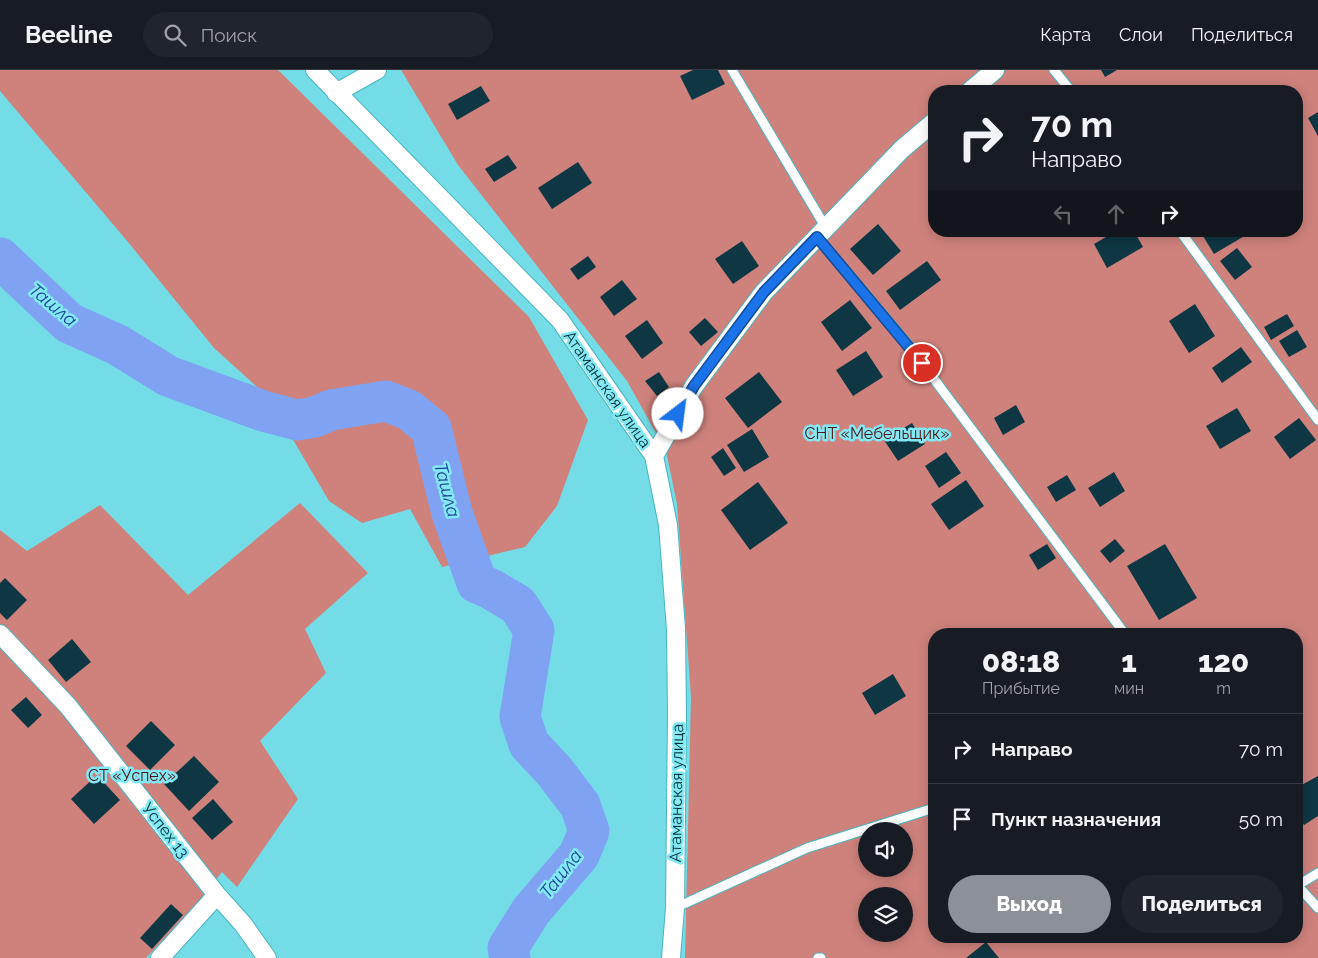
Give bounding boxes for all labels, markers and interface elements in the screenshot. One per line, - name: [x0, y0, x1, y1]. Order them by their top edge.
- search box: [143, 12, 493, 57]
- text: Beeline: [25, 20, 113, 49]
- icon: search: [161, 21, 189, 49]
- text: Поиск: [201, 24, 257, 46]
- text: Карта: [1040, 24, 1091, 45]
- text: Слои: [1119, 24, 1163, 45]
- text: Поделиться: [1191, 24, 1293, 45]
- text: 70 m: [1031, 104, 1113, 145]
- icon: right: [948, 105, 1013, 170]
- text: Направо: [1031, 146, 1122, 172]
- icon: left: [1049, 200, 1077, 228]
- icon: ahead: [1102, 200, 1130, 228]
- icon: right: [1155, 200, 1183, 228]
- water label: Ташла: [25, 279, 82, 331]
- street label: Атаманская улица: [560, 327, 655, 452]
- pin: [901, 342, 943, 384]
- icon: arrive: [908, 349, 936, 377]
- position arrow: [651, 387, 703, 439]
- park label: СНТ «Мебельщик»: [805, 424, 949, 443]
- water label: Ташла: [430, 460, 465, 520]
- text: 08:18: [982, 644, 1060, 679]
- text: 1: [1121, 644, 1137, 679]
- text: 120: [1198, 644, 1249, 679]
- text: Прибытие: [982, 679, 1060, 698]
- text: мин: [1114, 679, 1144, 698]
- text: m: [1216, 679, 1231, 698]
- street label: Атаманская улица: [666, 724, 687, 863]
- icon: right: [948, 735, 976, 763]
- text: Направо: [991, 738, 1072, 760]
- text: 70 m: [1239, 738, 1283, 760]
- park label: СТ «Успех»: [88, 766, 176, 785]
- street label: Успех 13: [138, 799, 193, 862]
- icon: arrive: [948, 805, 976, 833]
- text: Пункт назначения: [991, 808, 1161, 830]
- text: 50 m: [1239, 808, 1283, 830]
- map controls: [858, 822, 913, 942]
- button: sound: [858, 822, 913, 877]
- water label: Ташла: [535, 845, 586, 902]
- button: Выход: [948, 875, 1111, 933]
- button: Поделиться: [1121, 875, 1283, 933]
- button: layers: [858, 887, 913, 942]

